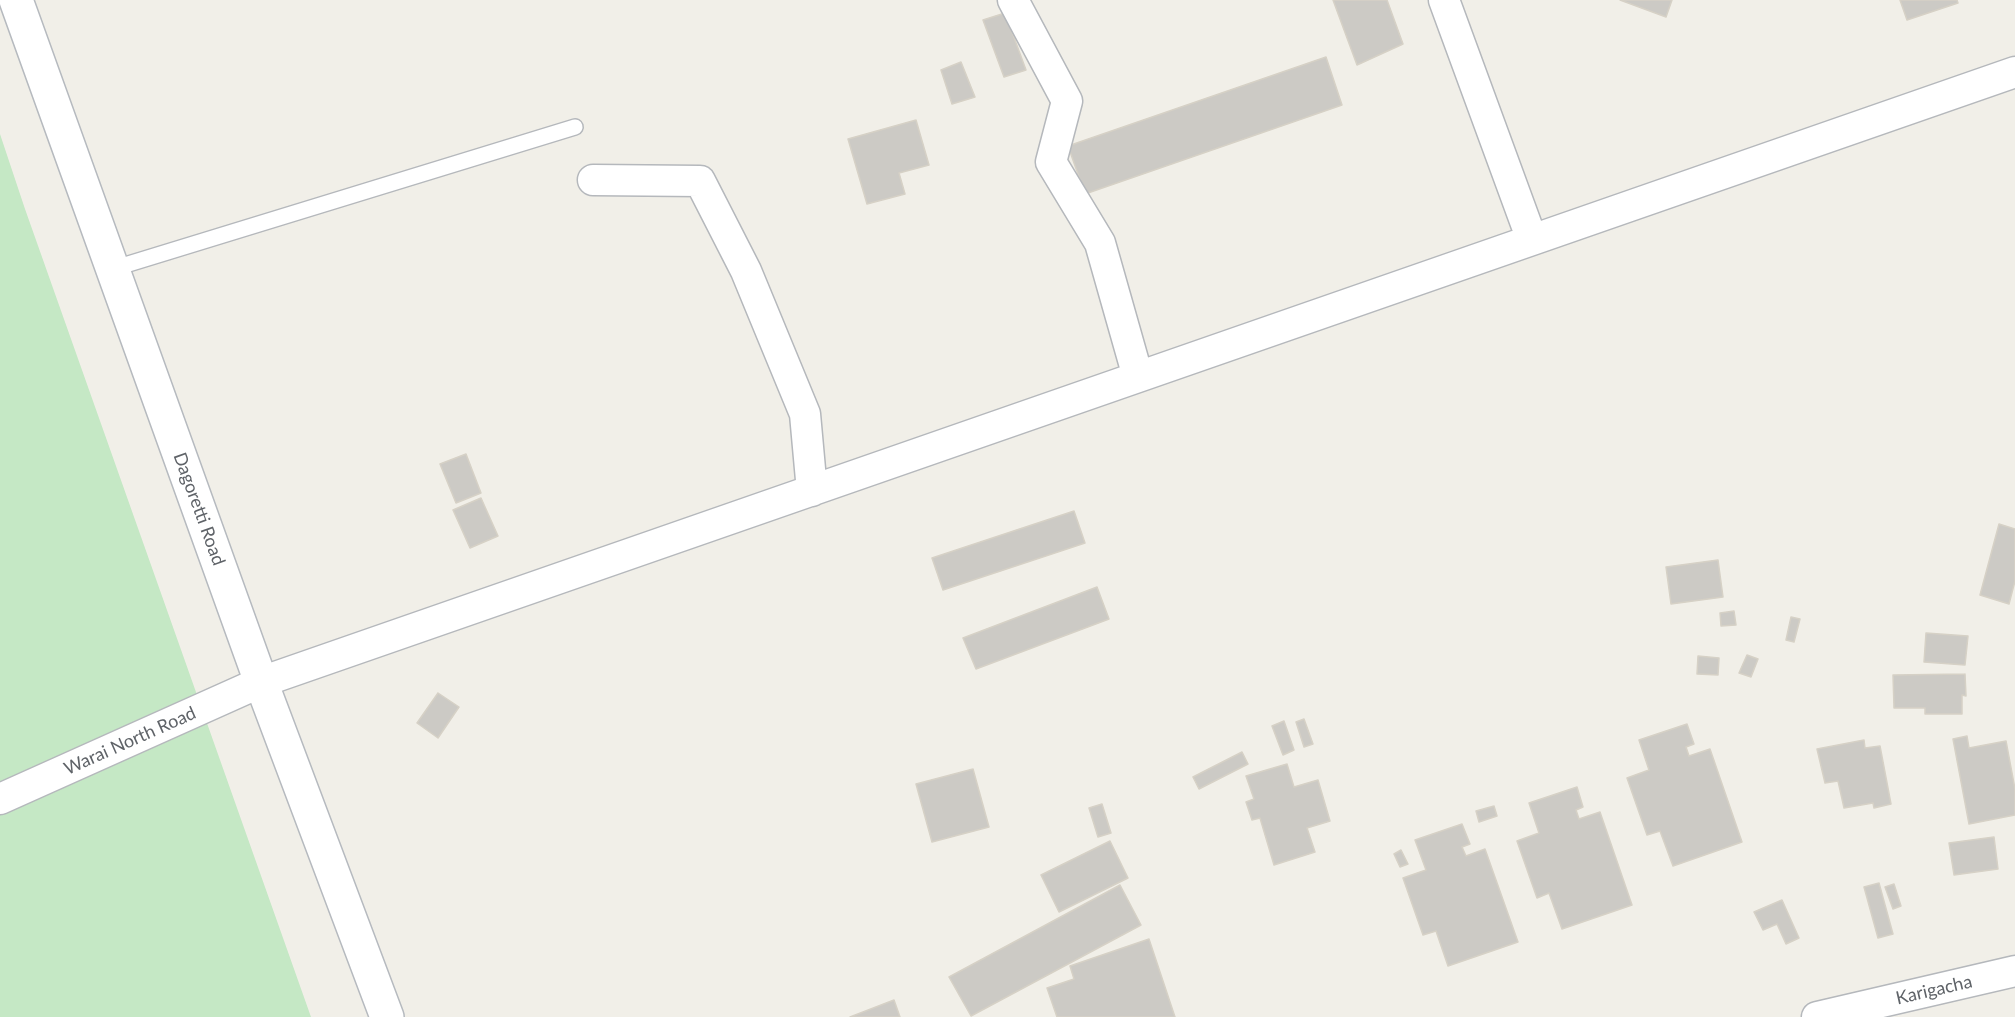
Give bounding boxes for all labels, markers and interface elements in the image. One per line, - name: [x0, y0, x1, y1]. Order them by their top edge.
- street label: Dagoretti Road: [169, 450, 229, 568]
- street label: Warai North Road: [61, 702, 199, 780]
- street label: Karigacha: [1894, 971, 1974, 1009]

